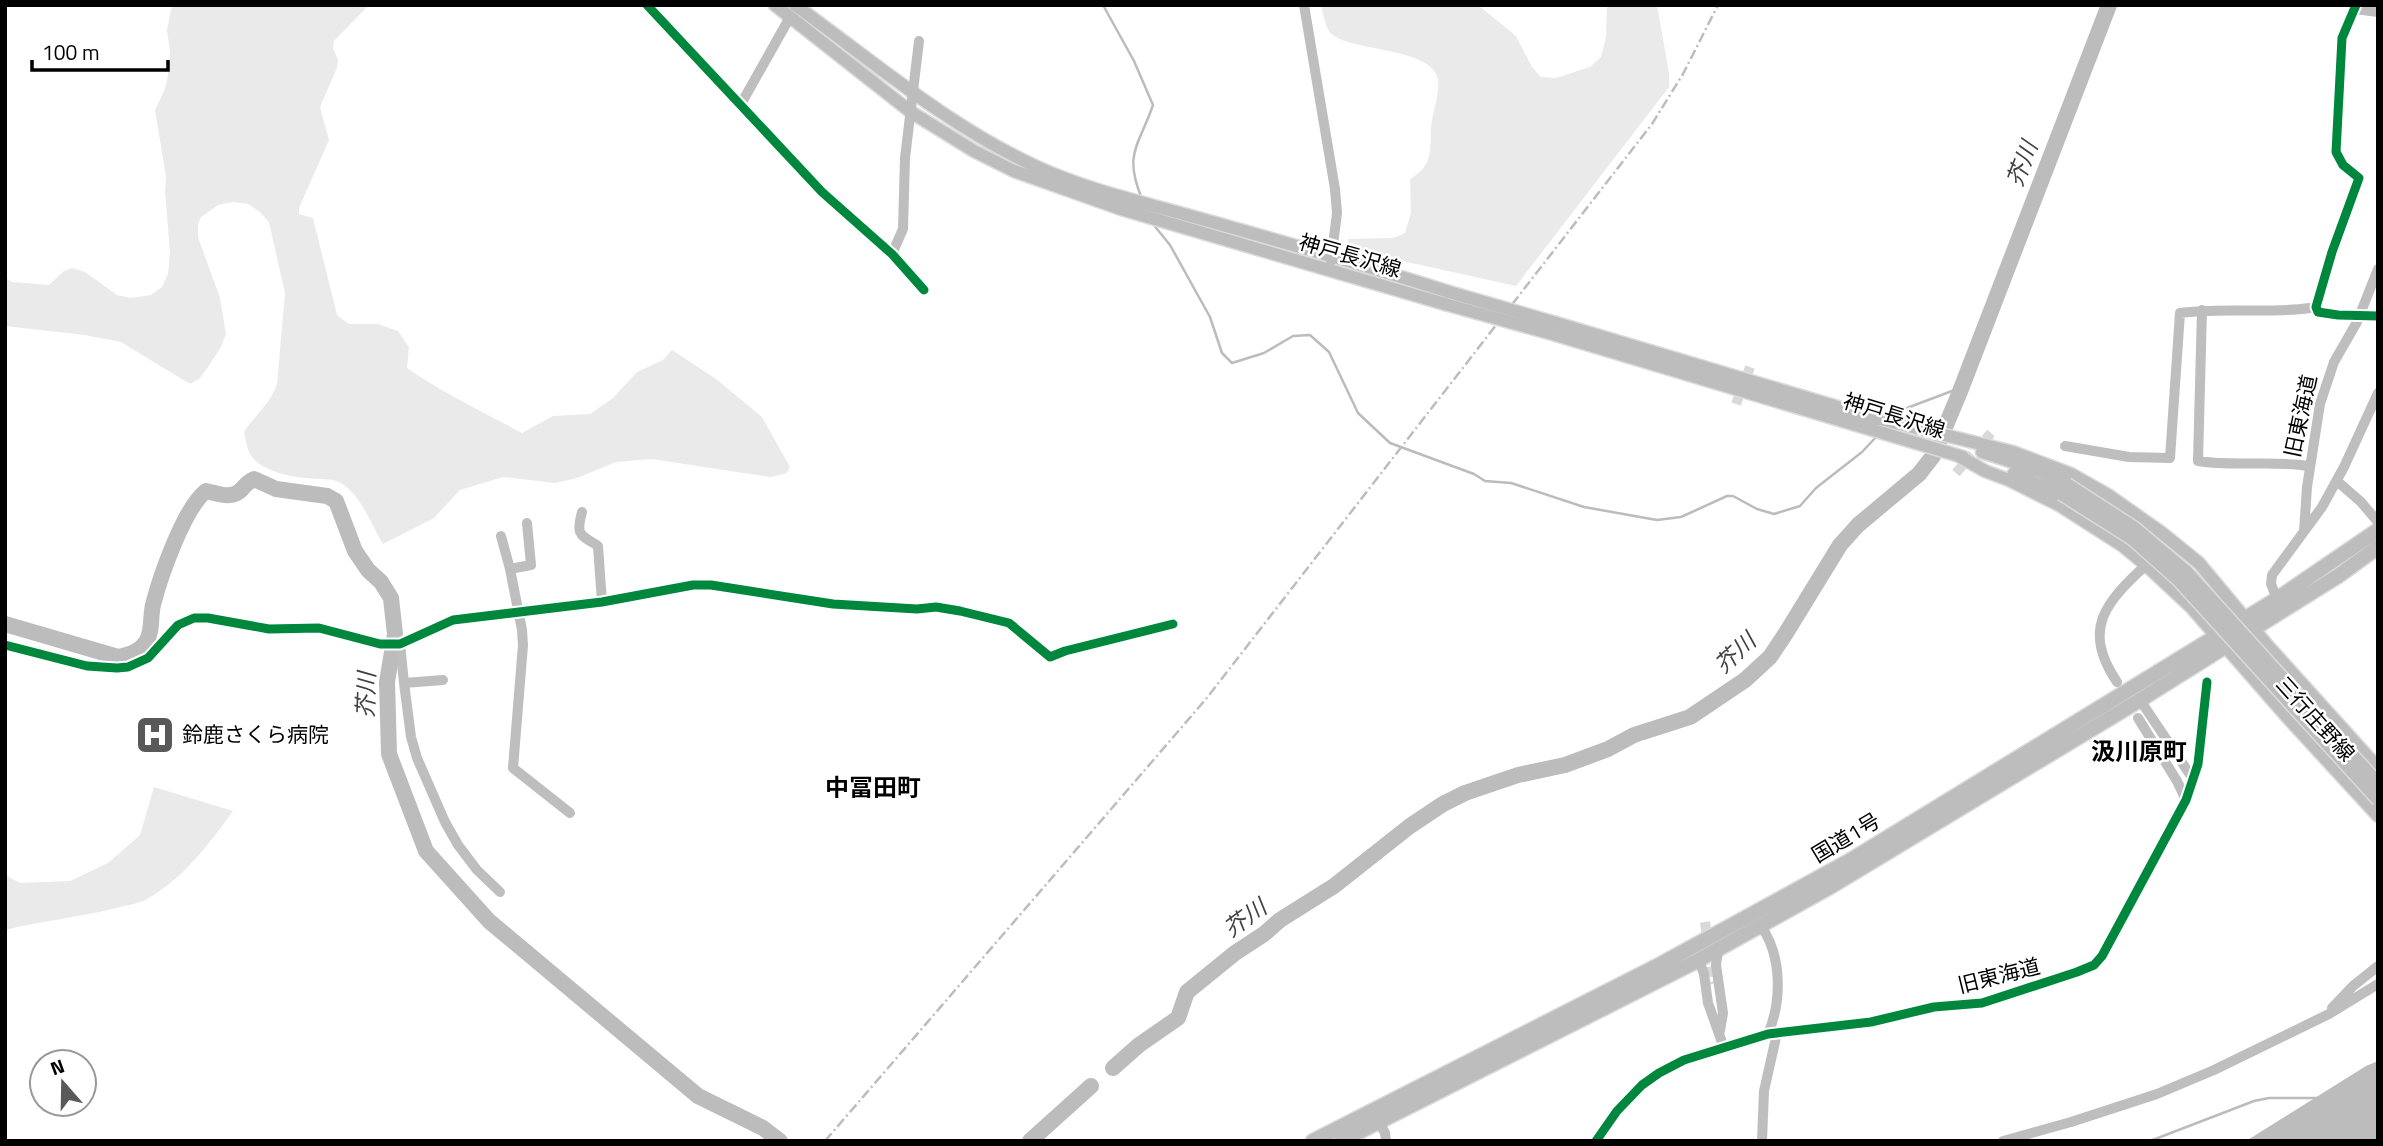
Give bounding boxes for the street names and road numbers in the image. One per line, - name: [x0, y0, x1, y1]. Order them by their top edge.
- street label: 神戸長沢線: [1295, 225, 1405, 285]
- street label: 旧東海道: [2276, 371, 2324, 460]
- street label: 神戸長沢線: [1839, 384, 1949, 446]
- street label: 三行庄野線: [2269, 669, 2363, 768]
- street label: 国道1号: [1805, 804, 1886, 870]
- street label: 旧東海道: [1954, 949, 2043, 1001]

